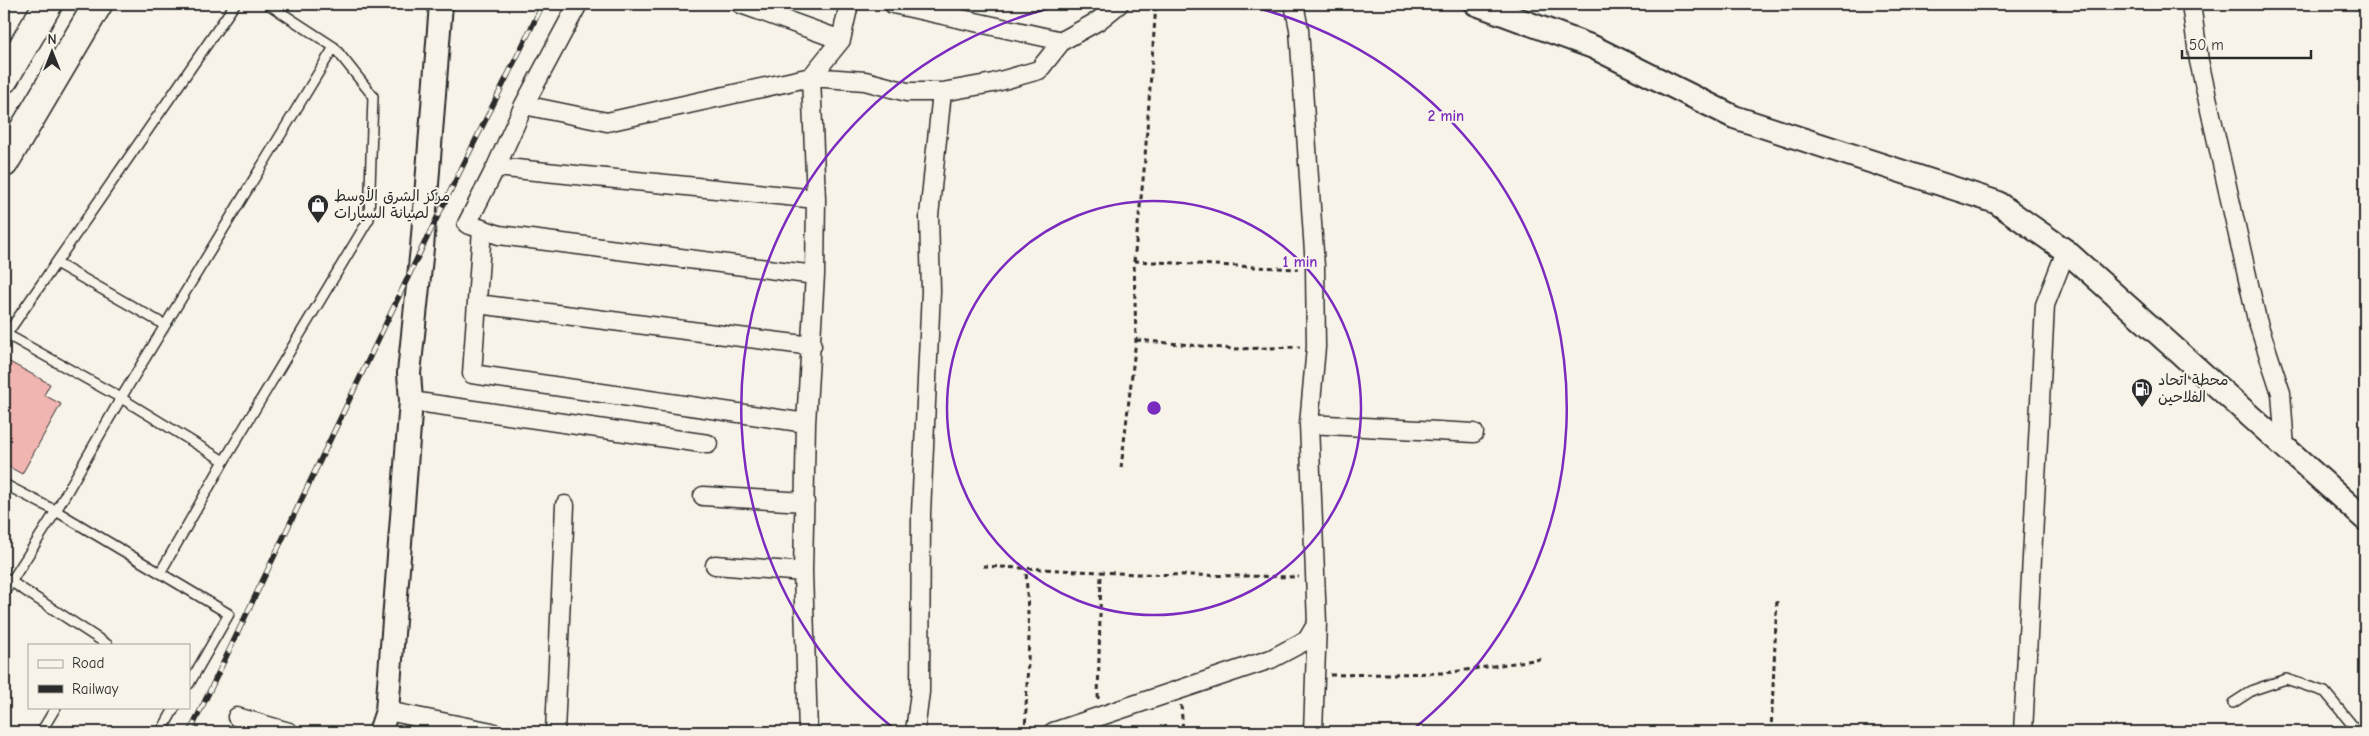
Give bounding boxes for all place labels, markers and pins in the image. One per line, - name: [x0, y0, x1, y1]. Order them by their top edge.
- place label: مركز الشرق الأوسط لصيانة السيارات: [334, 186, 450, 222]
- shop icon: مركز الشرق الأوسط لصيانة السيارات: [306, 193, 330, 224]
- place label: محطة اتحاد الفلاحين: [2158, 371, 2228, 406]
- fuel station icon: محطة اتحاد الفلاحين: [2130, 377, 2154, 408]
- centre of rings: [1145, 399, 1163, 417]

